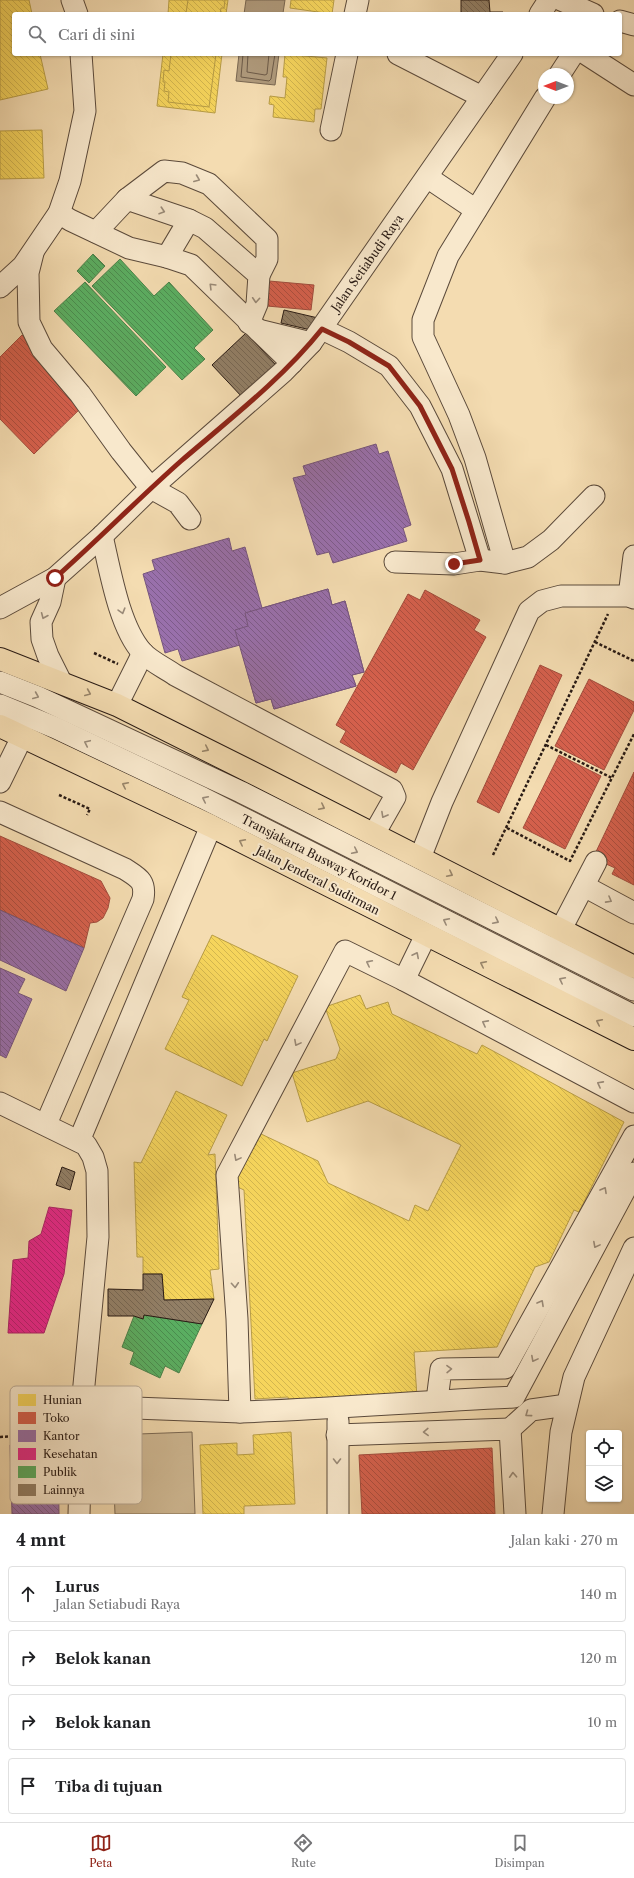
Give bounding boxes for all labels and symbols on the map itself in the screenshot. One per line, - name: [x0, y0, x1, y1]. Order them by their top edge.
- north arrow: [538, 68, 574, 104]
- one-way arrow: [194, 175, 201, 183]
- one-way arrow: [158, 206, 165, 215]
- street label: Jalan Setiabudi Raya: [327, 211, 407, 316]
- one-way arrow: [209, 283, 217, 291]
- one-way arrow: [252, 297, 260, 303]
- route end: [445, 555, 463, 573]
- route start: [46, 569, 64, 587]
- one-way arrow: [117, 607, 126, 614]
- one-way arrow: [41, 611, 49, 619]
- one-way arrow: [85, 689, 92, 697]
- one-way arrow: [33, 692, 40, 700]
- one-way arrow: [84, 740, 92, 748]
- one-way arrow: [201, 744, 209, 752]
- one-way arrow: [122, 782, 129, 790]
- one-way arrow: [202, 796, 209, 804]
- one-way arrow: [318, 803, 325, 810]
- street label: Transjakarta Busway Koridor 1: [239, 811, 399, 903]
- one-way arrow: [382, 811, 389, 819]
- one-way arrow: [239, 839, 246, 847]
- street label: Jalan Jenderal Sudirman: [252, 841, 383, 918]
- one-way arrow: [350, 846, 358, 854]
- one-way arrow: [446, 869, 453, 877]
- one-way arrow: [605, 895, 612, 902]
- one-way arrow: [492, 916, 500, 924]
- one-way arrow: [443, 918, 450, 926]
- one-way arrow: [411, 952, 418, 960]
- one-way arrow: [366, 960, 373, 967]
- one-way arrow: [479, 961, 487, 969]
- one-way arrow: [559, 977, 566, 984]
- one-way arrow: [596, 1019, 603, 1027]
- one-way arrow: [481, 1020, 489, 1028]
- one-way arrow: [294, 1038, 302, 1046]
- one-way arrow: [596, 1081, 604, 1089]
- one-way arrow: [234, 1153, 241, 1161]
- one-way arrow: [599, 1187, 607, 1194]
- one-way arrow: [593, 1241, 601, 1248]
- one-way arrow: [230, 1282, 239, 1288]
- one-way arrow: [536, 1300, 543, 1308]
- one-way arrow: [532, 1355, 539, 1363]
- one-way arrow: [446, 1365, 452, 1373]
- legend: [10, 1386, 142, 1504]
- text: Hunian: [43, 1393, 82, 1407]
- one-way arrow: [526, 1409, 533, 1416]
- text: Toko: [43, 1411, 70, 1425]
- one-way arrow: [423, 1428, 429, 1436]
- text: Kantor: [43, 1429, 80, 1443]
- text: Kesehatan: [43, 1447, 98, 1461]
- one-way arrow: [333, 1458, 341, 1464]
- text: Publik: [43, 1465, 77, 1479]
- one-way arrow: [508, 1472, 517, 1478]
- text: Lainnya: [43, 1483, 85, 1497]

